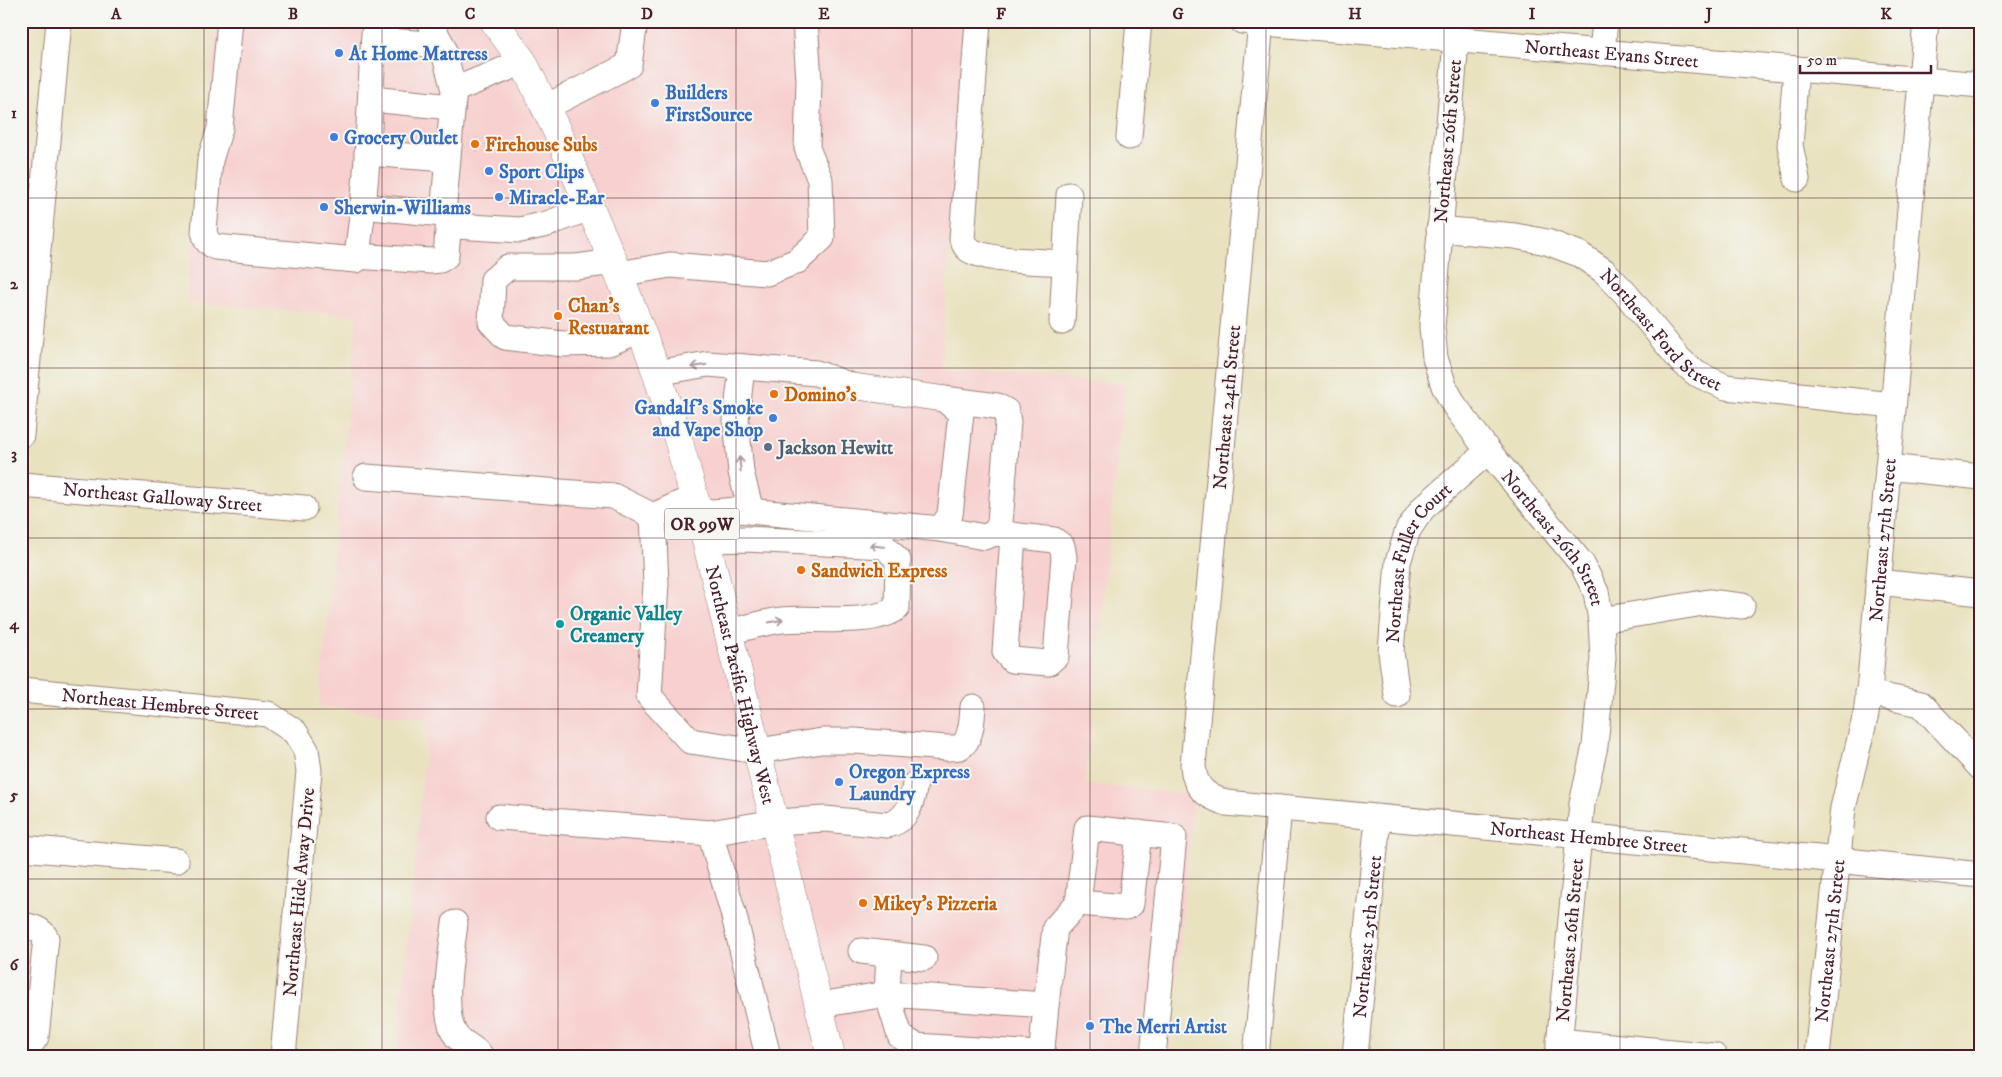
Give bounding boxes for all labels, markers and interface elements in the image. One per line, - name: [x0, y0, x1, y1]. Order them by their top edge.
- text: A: [110, 4, 122, 24]
- text: B: [288, 4, 298, 24]
- text: C: [465, 4, 475, 24]
- text: D: [641, 4, 653, 24]
- text: E: [818, 4, 830, 24]
- text: F: [996, 4, 1006, 24]
- text: G: [1172, 4, 1184, 24]
- text: H: [1348, 4, 1362, 24]
- text: I: [1529, 4, 1536, 24]
- text: J: [1704, 4, 1713, 24]
- text: K: [1880, 4, 1892, 24]
- street label: Northeast Evans Street: [1523, 36, 1700, 74]
- scale bar: [1800, 42, 1931, 74]
- place label: At Home Mattress: [348, 43, 488, 66]
- marker: At Home Mattress: [333, 47, 345, 59]
- text: 50 m: [1807, 51, 1837, 70]
- street label: Northeast 26th Street: [1430, 58, 1467, 224]
- place label: Builders FirstSource: [665, 82, 753, 127]
- marker: Builders FirstSource: [649, 97, 661, 109]
- text: 1: [11, 103, 17, 123]
- place label: Grocery Outlet: [344, 127, 459, 150]
- marker: Grocery Outlet: [328, 131, 340, 143]
- place label: Firehouse Subs: [485, 134, 598, 157]
- marker: Firehouse Subs: [469, 138, 481, 150]
- place label: Sport Clips: [499, 161, 585, 184]
- marker: Sport Clips: [483, 165, 495, 177]
- place label: Miracle-Ear: [509, 187, 605, 210]
- marker: Miracle-Ear: [493, 191, 505, 203]
- place label: Sherwin-Williams: [334, 197, 472, 220]
- marker: Sherwin-Williams: [318, 201, 330, 213]
- street label: Northeast Ford Street: [1595, 264, 1725, 397]
- text: 2: [10, 274, 19, 294]
- place label: Chan's Restuarant: [568, 295, 650, 340]
- marker: Chan's Restuarant: [552, 310, 564, 322]
- street label: Northeast 24th Street: [1209, 324, 1246, 490]
- one-way arrow: [691, 361, 707, 371]
- place label: Domino's: [784, 384, 857, 407]
- marker: Domino's: [768, 388, 780, 400]
- place label: Gandalf's Smoke and Vape Shop: [635, 397, 763, 442]
- marker: Gandalf's Smoke and Vape Shop: [767, 412, 779, 424]
- place label: Jackson Hewitt: [776, 437, 894, 460]
- marker: Jackson Hewitt: [762, 441, 774, 453]
- text: 3: [11, 444, 17, 464]
- one-way arrow: [735, 456, 745, 472]
- street label: Northeast 27th Street: [1865, 457, 1902, 623]
- street label: Northeast 26th Street: [1496, 466, 1608, 608]
- street label: Northeast Galloway Street: [62, 478, 263, 518]
- street label: Northeast Fuller Court: [1382, 478, 1457, 644]
- road number: OR 99W: [664, 508, 740, 540]
- one-way arrow: [869, 541, 885, 551]
- place label: Sandwich Express: [811, 560, 948, 583]
- street label: Northeast Pacific Highway West: [700, 563, 780, 807]
- marker: Sandwich Express: [795, 564, 807, 576]
- place label: Organic Valley Creamery: [570, 603, 683, 648]
- text: 4: [8, 614, 19, 634]
- one-way arrow: [768, 616, 784, 626]
- marker: Organic Valley Creamery: [554, 618, 566, 630]
- street label: Northeast Hembree Street: [60, 684, 260, 726]
- place label: Oregon Express Laundry: [849, 761, 970, 806]
- marker: Oregon Express Laundry: [833, 776, 845, 788]
- text: 5: [9, 785, 18, 805]
- street label: Northeast Hide Away Drive: [279, 787, 320, 997]
- street label: Northeast Hembree Street: [1489, 818, 1689, 859]
- street label: Northeast 25th Street: [1349, 854, 1387, 1019]
- street label: Northeast 26th Street: [1552, 857, 1589, 1023]
- street label: Northeast 27th Street: [1811, 858, 1851, 1024]
- place label: Mikey's Pizzeria: [873, 893, 998, 916]
- marker: Mikey's Pizzeria: [857, 897, 869, 909]
- text: 6: [10, 955, 20, 975]
- place label: The Merri Artist: [1099, 1016, 1228, 1039]
- marker: The Merri Artist: [1084, 1020, 1096, 1032]

